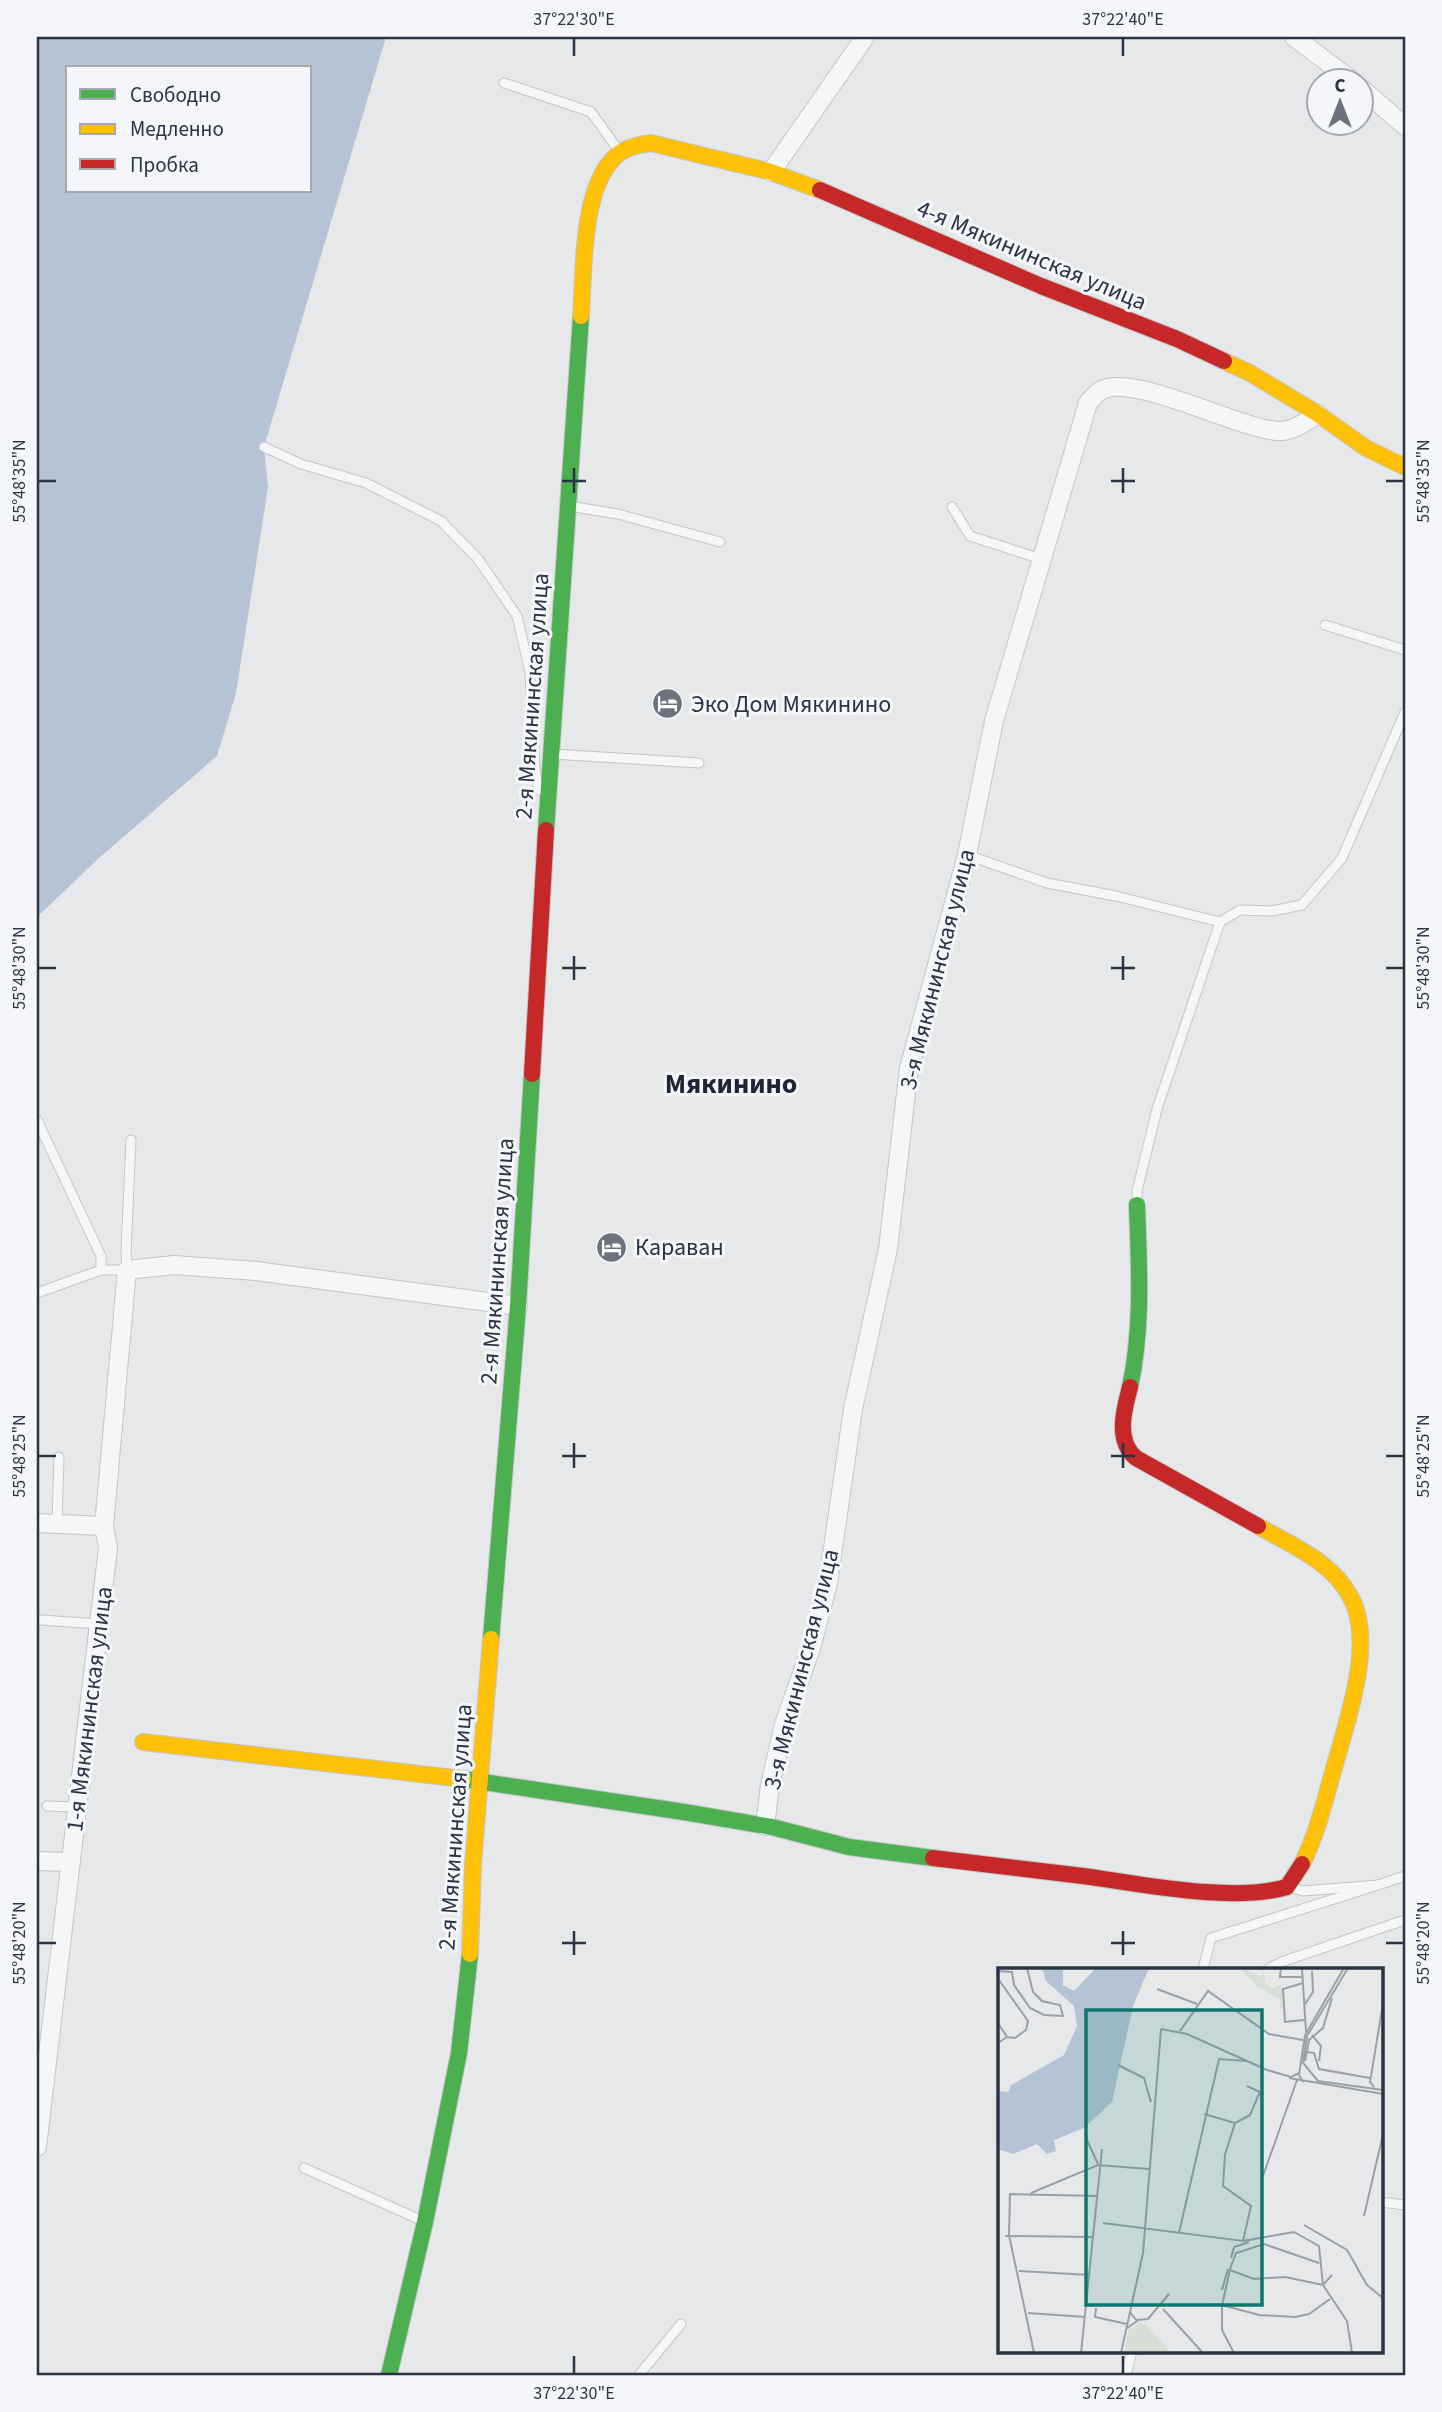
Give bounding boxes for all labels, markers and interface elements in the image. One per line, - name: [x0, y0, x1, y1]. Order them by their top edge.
- text: 37°22'30"E: [533, 7, 615, 32]
- text: 37°22'40"E: [1082, 7, 1164, 32]
- legend: [66, 66, 312, 192]
- north arrow: [1306, 66, 1376, 136]
- text: С: [1334, 73, 1346, 100]
- text: Свободно: [130, 80, 221, 110]
- text: Медленно: [130, 114, 224, 144]
- text: Пробка: [130, 150, 199, 180]
- street label: 4-я Мякининская улица: [911, 191, 1152, 320]
- text: 55°48'35"N: [7, 439, 32, 523]
- text: 55°48'35"N: [1411, 439, 1436, 523]
- street label: 2-я Мякининская улица: [506, 572, 559, 820]
- hotel icon: Эко Дом Мякинино: [651, 687, 685, 721]
- place label: Эко Дом Мякинино: [691, 687, 891, 722]
- street label: 3-я Мякининская улица: [891, 845, 984, 1093]
- text: 55°48'30"N: [7, 926, 32, 1010]
- text: 55°48'30"N: [1411, 926, 1436, 1010]
- district label: Мякинино: [665, 1064, 797, 1104]
- street label: 2-я Мякининская улица: [471, 1137, 524, 1385]
- hotel icon: Караван: [595, 1230, 629, 1264]
- place label: Караван: [635, 1230, 724, 1265]
- text: 55°48'25"N: [7, 1414, 32, 1498]
- text: 55°48'25"N: [1411, 1414, 1436, 1498]
- street label: 3-я Мякининская улица: [755, 1545, 848, 1793]
- street label: 1-я Мякининская улица: [57, 1584, 122, 1834]
- street label: 2-я Мякининская улица: [429, 1703, 482, 1951]
- text: 55°48'20"N: [7, 1901, 32, 1985]
- text: 55°48'20"N: [1411, 1901, 1436, 1985]
- inset map: [998, 1968, 1382, 2352]
- text: 37°22'30"E: [533, 2381, 615, 2406]
- text: 37°22'40"E: [1082, 2381, 1164, 2406]

